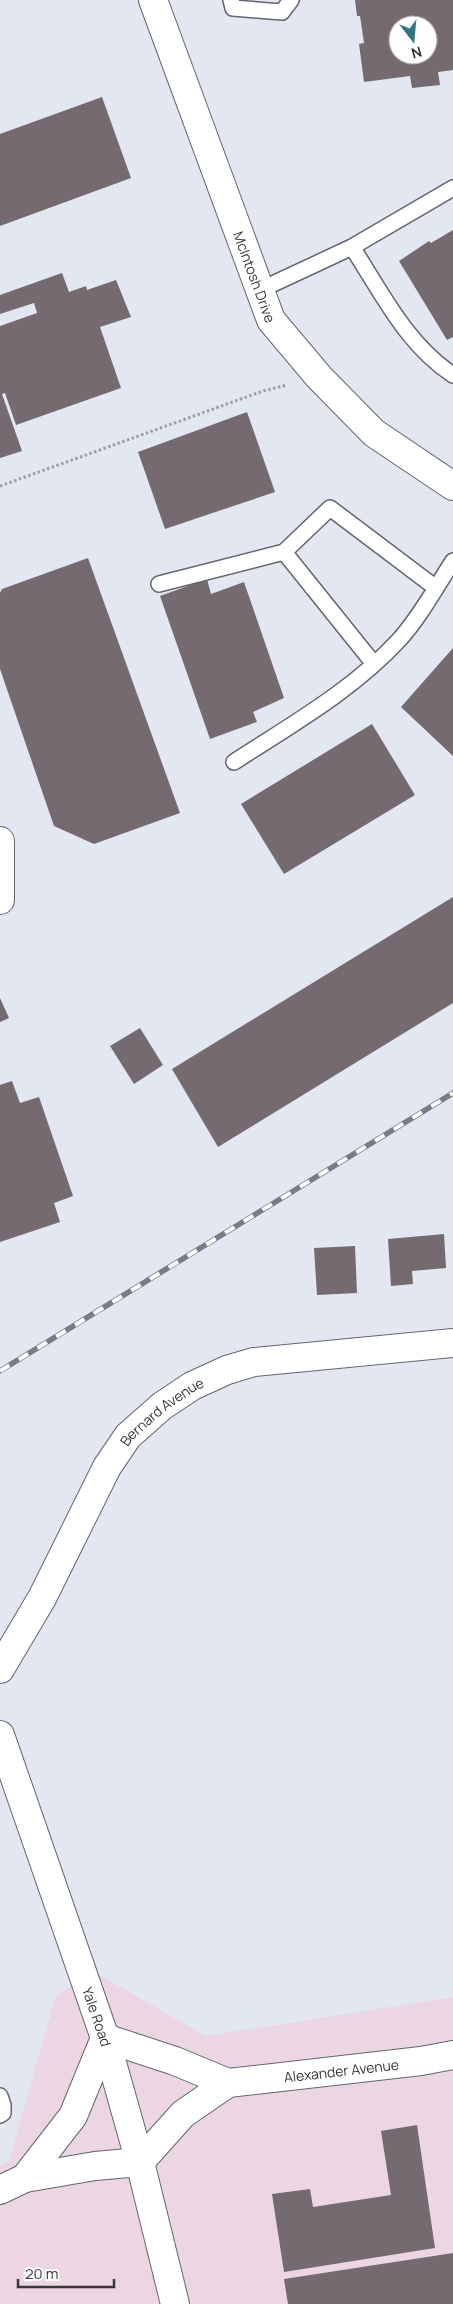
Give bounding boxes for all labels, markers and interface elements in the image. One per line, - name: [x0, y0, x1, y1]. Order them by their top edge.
- north arrow: [388, 15, 438, 65]
- text: N: [409, 42, 424, 63]
- street label: McIntosh Drive: [230, 228, 281, 325]
- street label: Bernard Avenue: [115, 1373, 206, 1449]
- street label: Yale Road: [78, 1984, 116, 2049]
- street label: Alexander Avenue: [283, 2054, 400, 2086]
- scale bar: [18, 2256, 114, 2288]
- text: 20 m: [25, 2263, 58, 2284]

